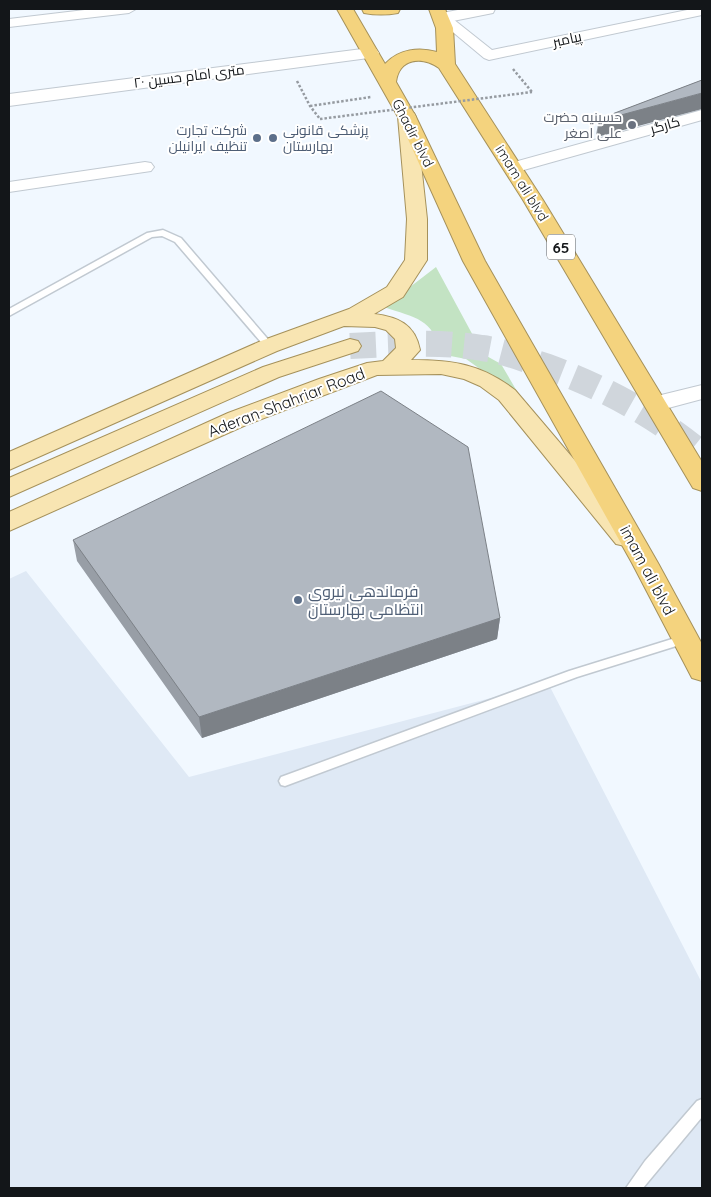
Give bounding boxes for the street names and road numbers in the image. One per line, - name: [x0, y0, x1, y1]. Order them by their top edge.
- street label: پیامبر: [550, 27, 584, 52]
- street label: ۲۰ متری امام حسین: [133, 60, 246, 93]
- street label: Ghadir blvd: [388, 96, 438, 170]
- street label: کارگر: [647, 112, 682, 138]
- street label: imam ali blvd: [491, 142, 553, 224]
- road number: 65: [547, 234, 575, 260]
- street label: Aderan-Shahriar Road: [205, 363, 367, 441]
- street label: imam ali blvd: [616, 522, 680, 618]

